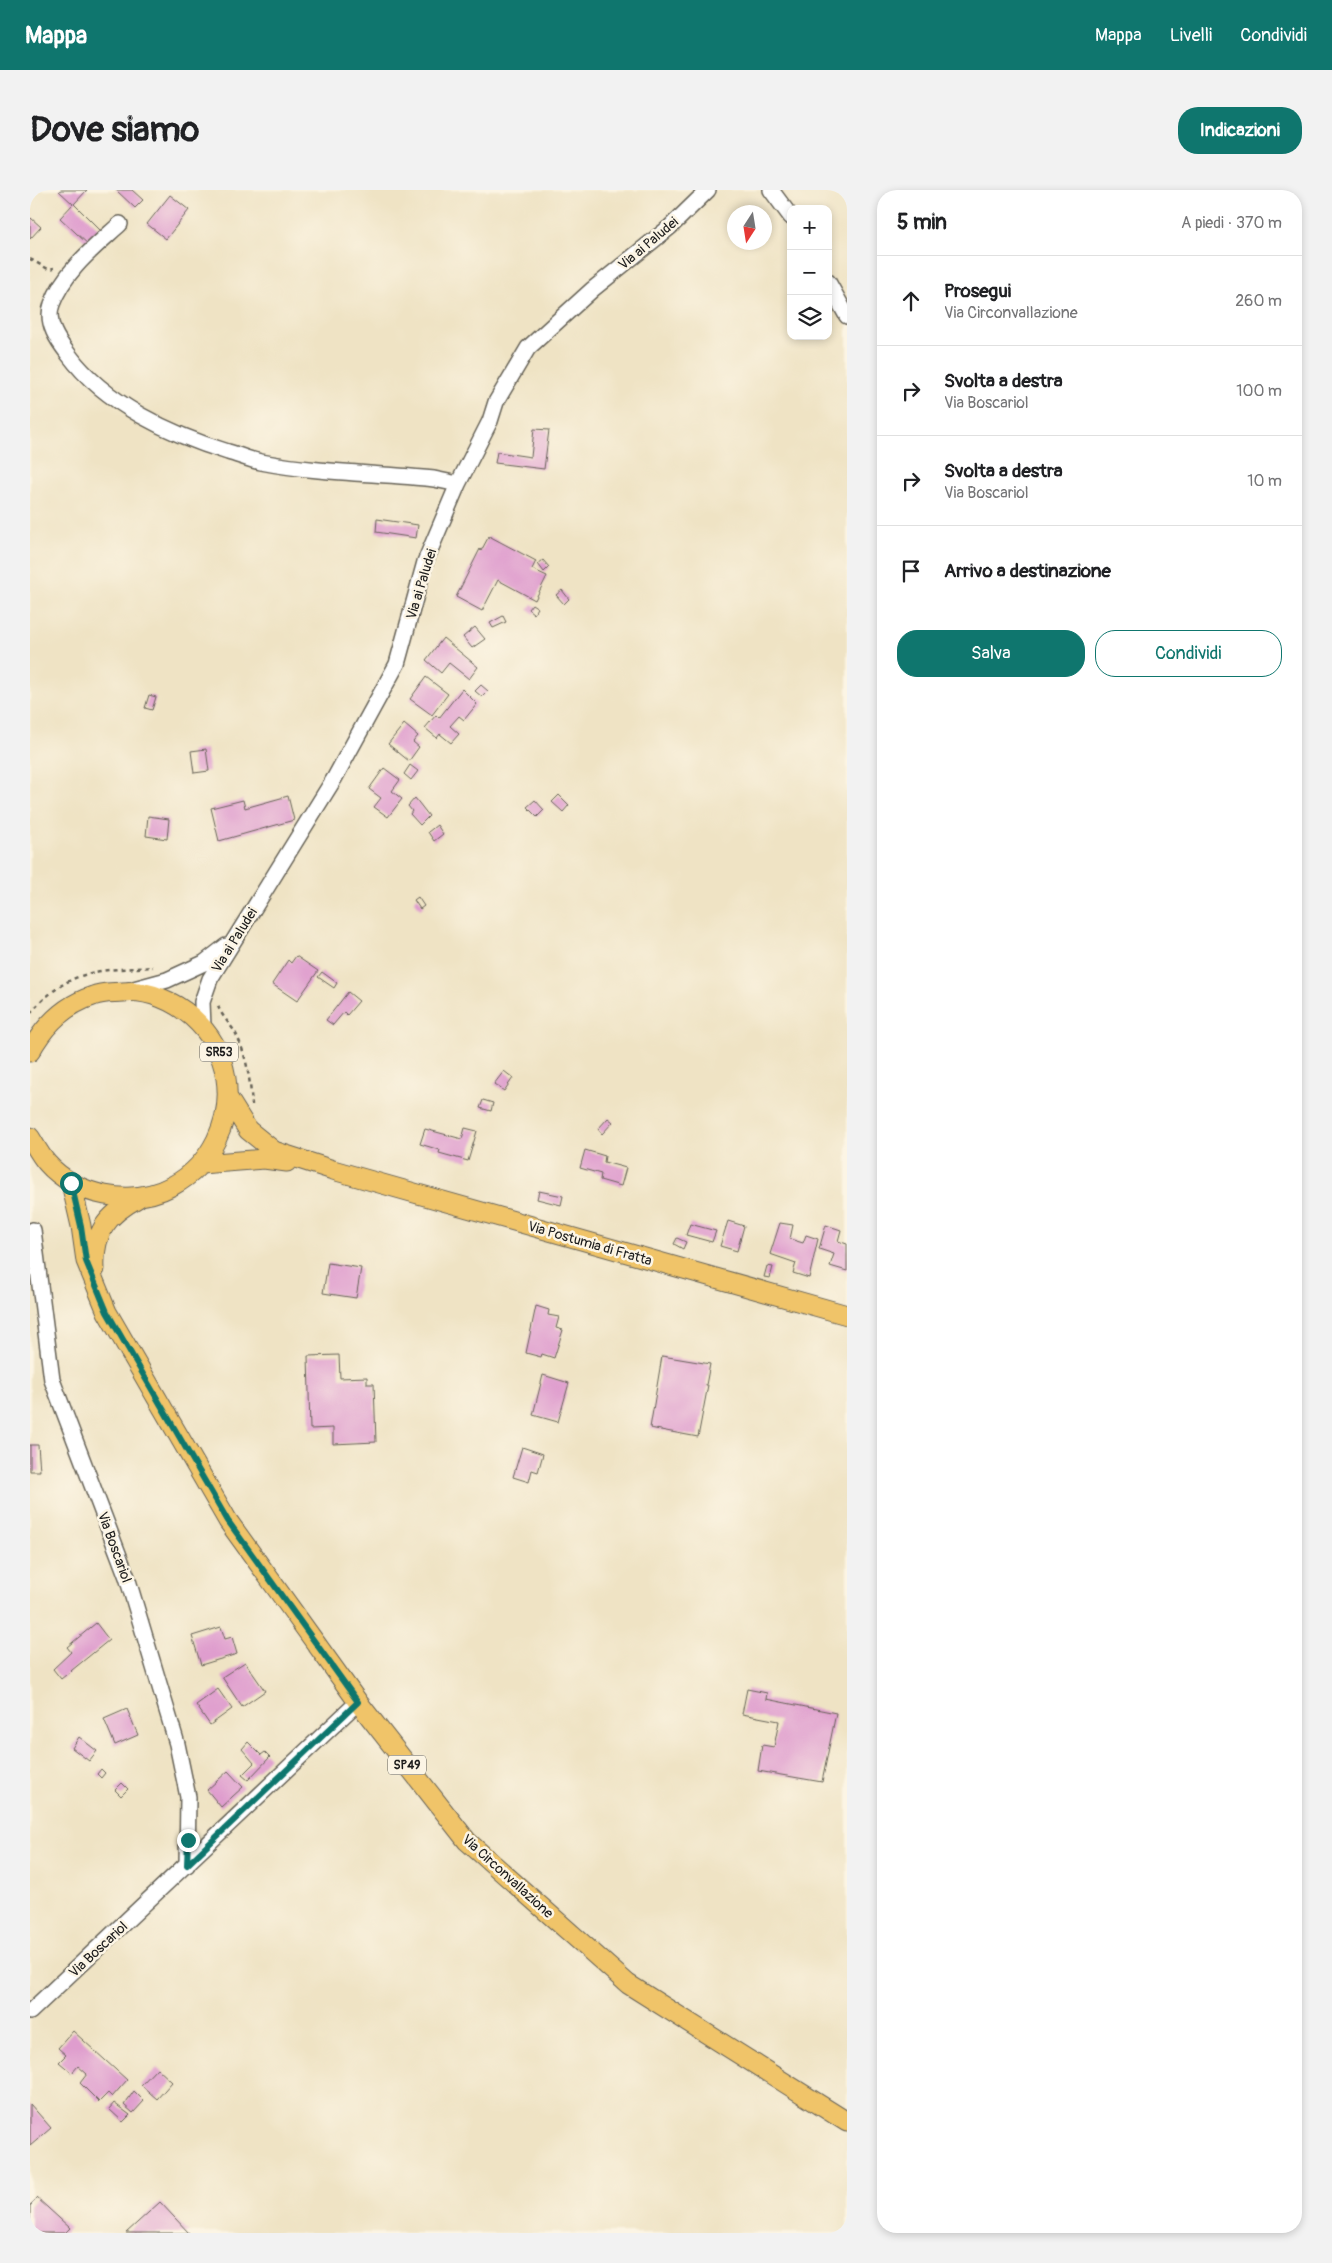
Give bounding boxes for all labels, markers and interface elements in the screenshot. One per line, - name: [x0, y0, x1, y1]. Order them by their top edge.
- text: Mappa: [25, 21, 87, 50]
- text: Mappa: [1095, 24, 1142, 47]
- text: Livelli: [1170, 24, 1212, 47]
- text: Condividi: [1240, 24, 1307, 47]
- button: Indicazioni: [1178, 107, 1302, 154]
- text: Dove siamo: [30, 108, 199, 152]
- north arrow: [727, 205, 772, 250]
- map controls: [787, 205, 832, 340]
- button: +: [787, 205, 832, 250]
- text: 5 min: [897, 209, 947, 236]
- street label: Via ai Paludei: [615, 213, 682, 273]
- text: A piedi · 370 m: [1181, 213, 1282, 233]
- button: −: [787, 250, 832, 295]
- text: Prosegui: [944, 279, 1011, 303]
- icon: ahead: [897, 287, 925, 315]
- text: 260 m: [1235, 291, 1282, 311]
- button: layers: [787, 295, 832, 340]
- text: Via Circonvallazione: [944, 303, 1078, 323]
- text: Svolta a destra: [944, 369, 1063, 393]
- icon: right: [897, 377, 925, 405]
- text: 100 m: [1236, 381, 1282, 401]
- text: Via Boscariol: [944, 393, 1029, 413]
- text: Svolta a destra: [944, 459, 1063, 483]
- icon: right: [897, 467, 925, 495]
- text: 10 m: [1247, 471, 1282, 491]
- text: Via Boscariol: [944, 483, 1029, 503]
- street label: Via ai Paludei: [403, 546, 440, 621]
- icon: arrive: [897, 557, 925, 585]
- text: Arrivo a destinazione: [944, 559, 1111, 583]
- button: Salva: [897, 630, 1085, 677]
- button: Condividi: [1095, 630, 1282, 677]
- street label: Via ai Paludei: [208, 904, 261, 976]
- road number: SR53: [200, 1042, 238, 1062]
- route start: [60, 1172, 83, 1195]
- street label: Via Postumia di Fratta: [526, 1218, 654, 1269]
- street label: Via Boscariol: [94, 1509, 135, 1585]
- road number: SP49: [388, 1756, 426, 1774]
- route end: [177, 1829, 200, 1852]
- street label: Via Circonvallazione: [459, 1831, 557, 1922]
- street label: Via Boscariol: [65, 1918, 131, 1981]

